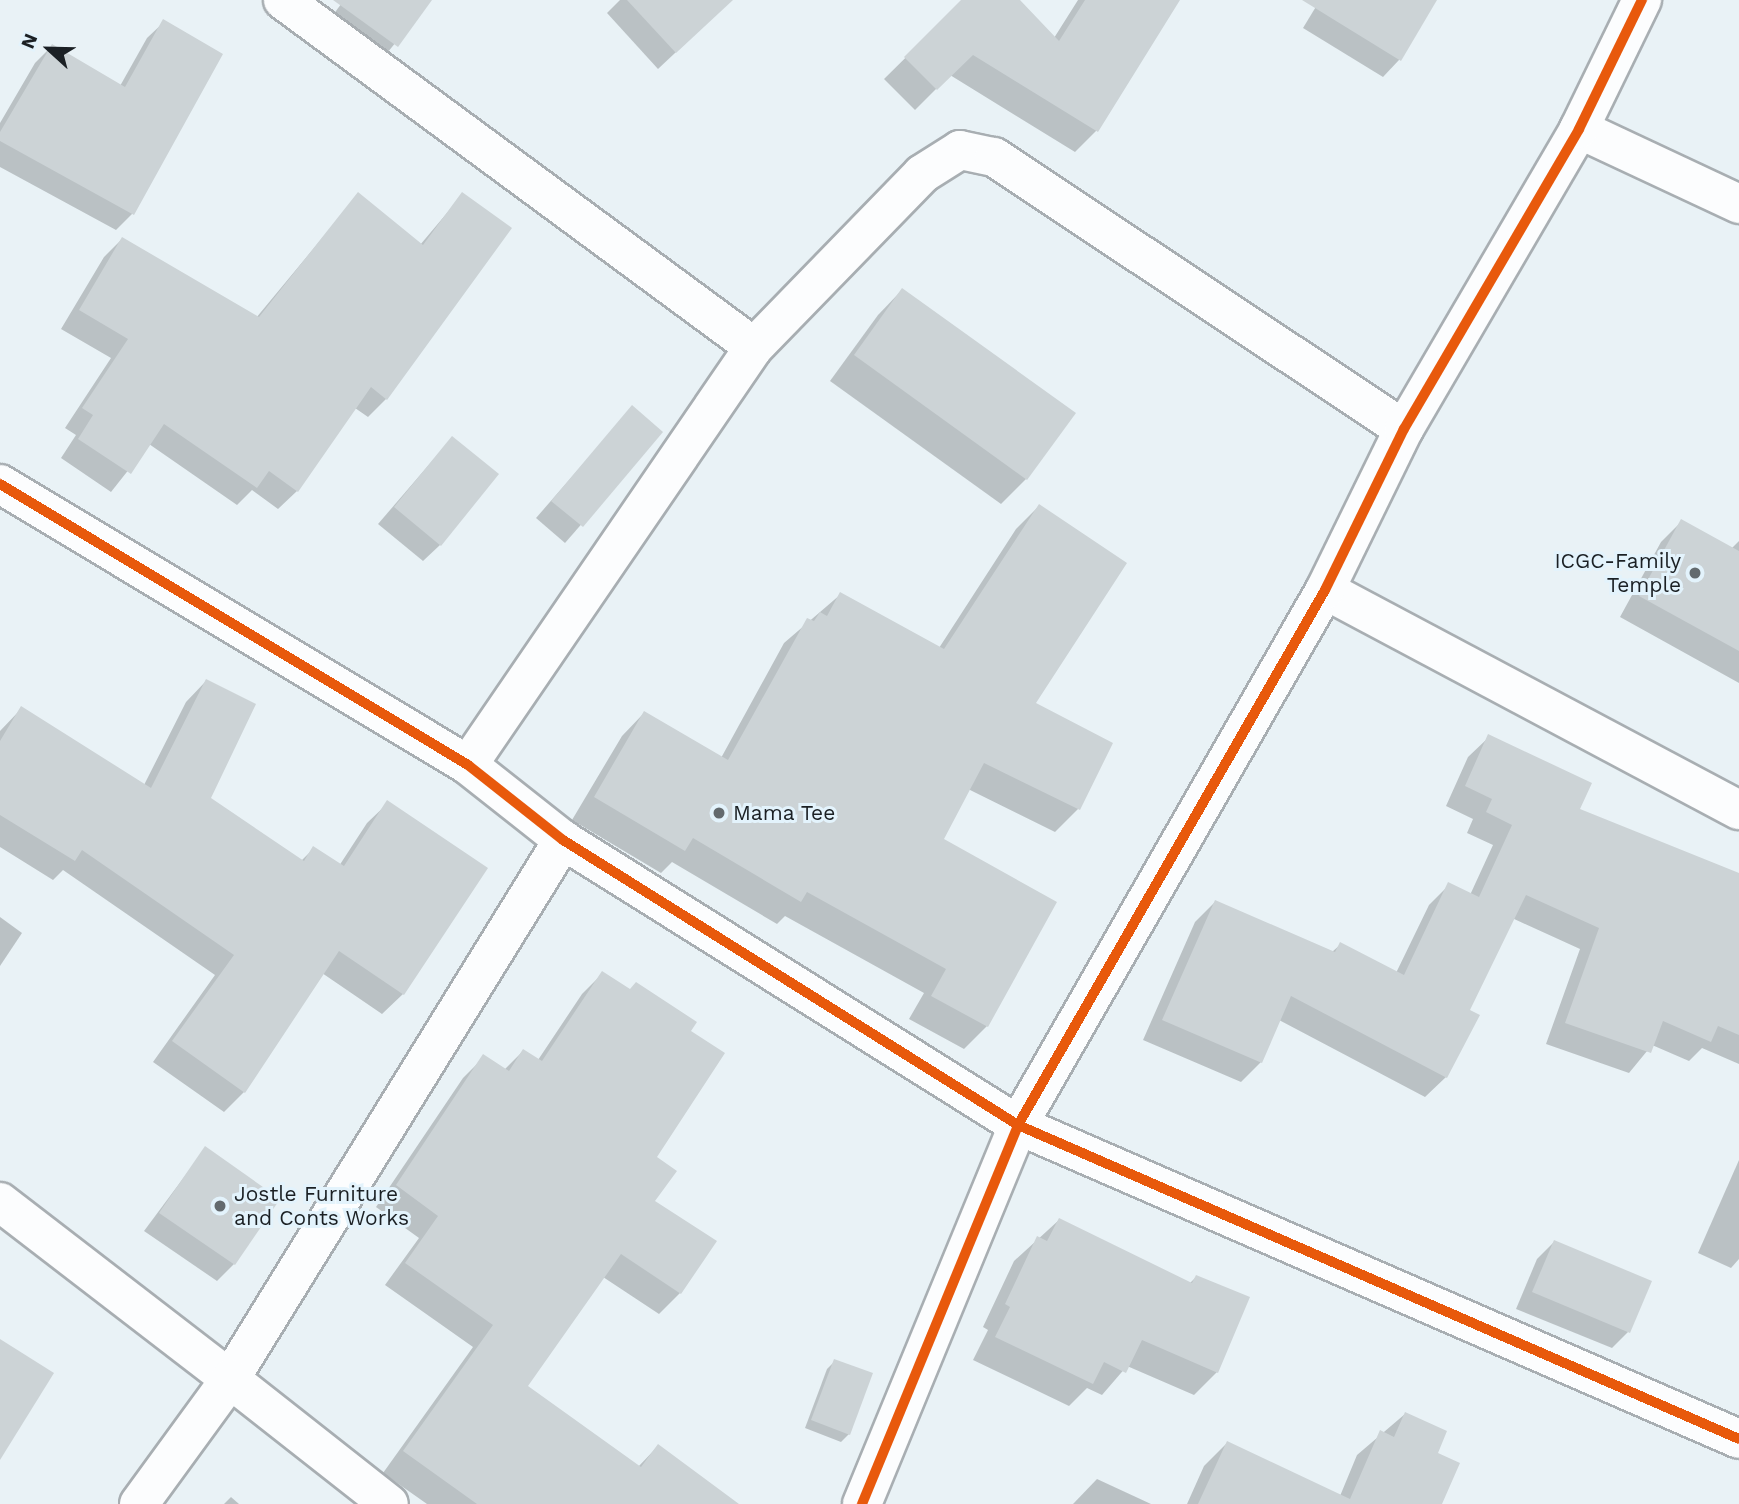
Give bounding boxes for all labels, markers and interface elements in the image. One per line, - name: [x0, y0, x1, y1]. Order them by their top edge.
- north arrow: [14, 14, 84, 84]
- text: N: [16, 30, 42, 52]
- place label: ICGC-Family Temple: [1554, 548, 1681, 598]
- marker: ICGC-Family Temple: [1687, 565, 1703, 581]
- place label: Mama Tee: [733, 800, 836, 826]
- marker: Mama Tee: [711, 805, 727, 821]
- place label: Jostle Furniture and Conts Works: [234, 1181, 409, 1231]
- marker: Jostle Furniture and Conts Works: [212, 1198, 228, 1214]

